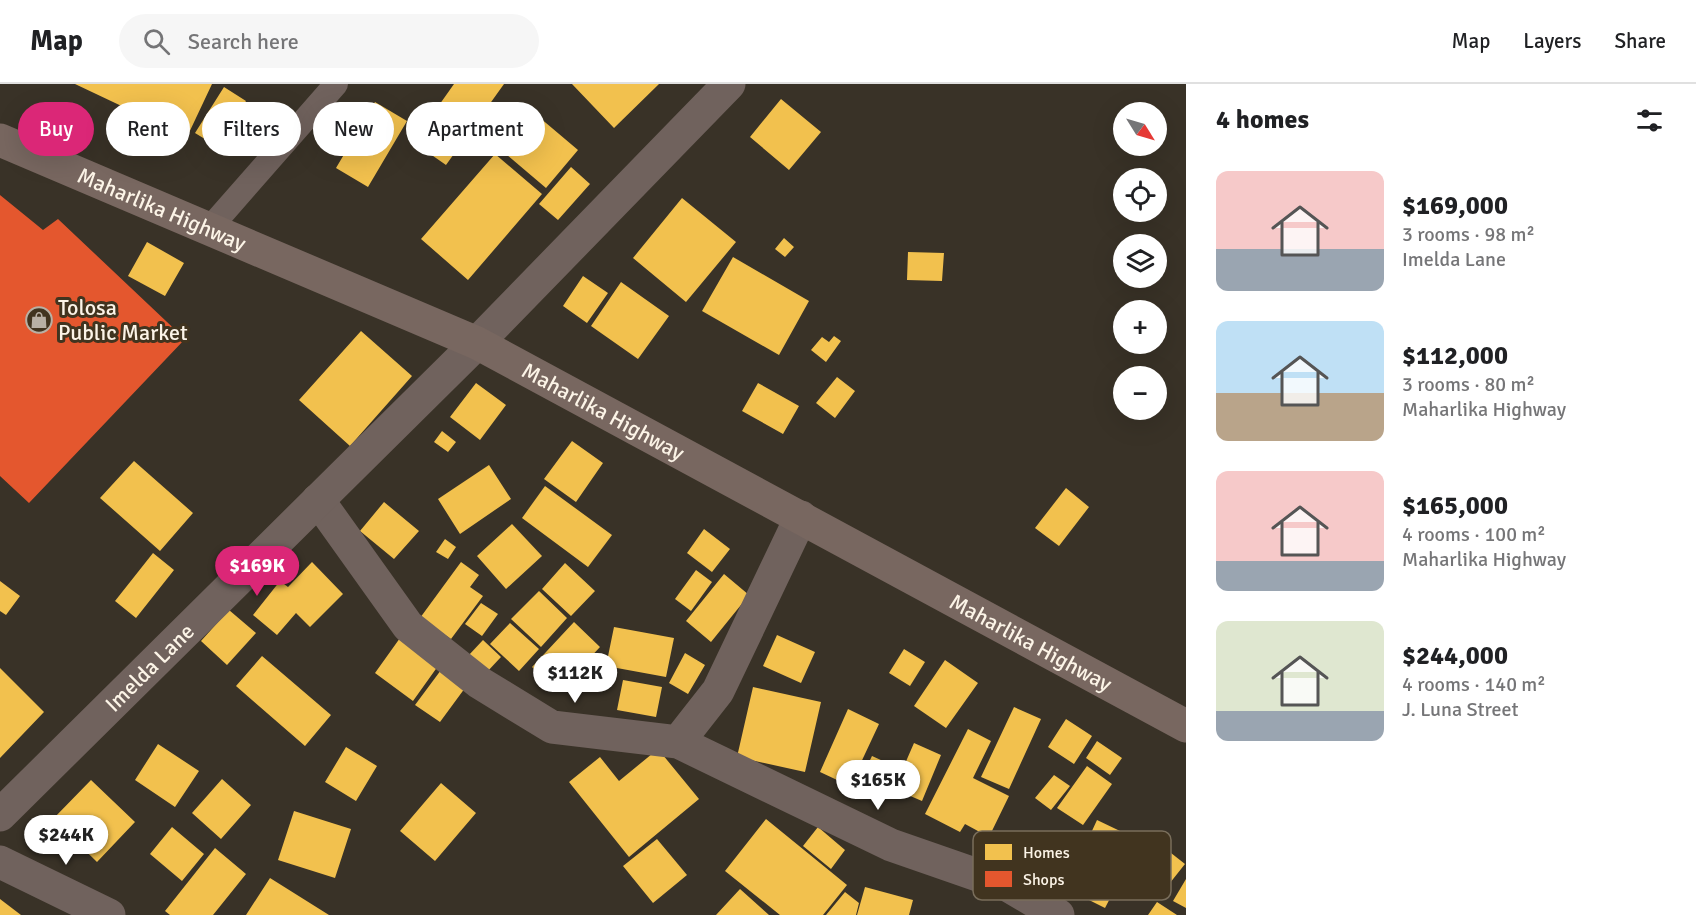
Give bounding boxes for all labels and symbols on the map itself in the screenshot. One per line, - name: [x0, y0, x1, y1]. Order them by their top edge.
- north arrow: [1113, 102, 1167, 156]
- street label: Maharlika Highway: [73, 162, 251, 257]
- place label: Tolosa Public Market: [58, 294, 188, 346]
- shop icon: Tolosa Public Market: [24, 305, 54, 335]
- street label: Maharlika Highway: [517, 357, 690, 467]
- pin: $169K: [215, 546, 299, 597]
- street label: Maharlika Highway: [945, 588, 1117, 698]
- street label: Imelda Lane: [99, 618, 200, 718]
- pin: $112K: [533, 653, 617, 704]
- pin: $165K: [836, 760, 920, 811]
- pin: $244K: [24, 815, 108, 866]
- legend: [973, 831, 1171, 900]
- text: Homes: [1023, 843, 1070, 863]
- text: Shops: [1023, 870, 1064, 890]

